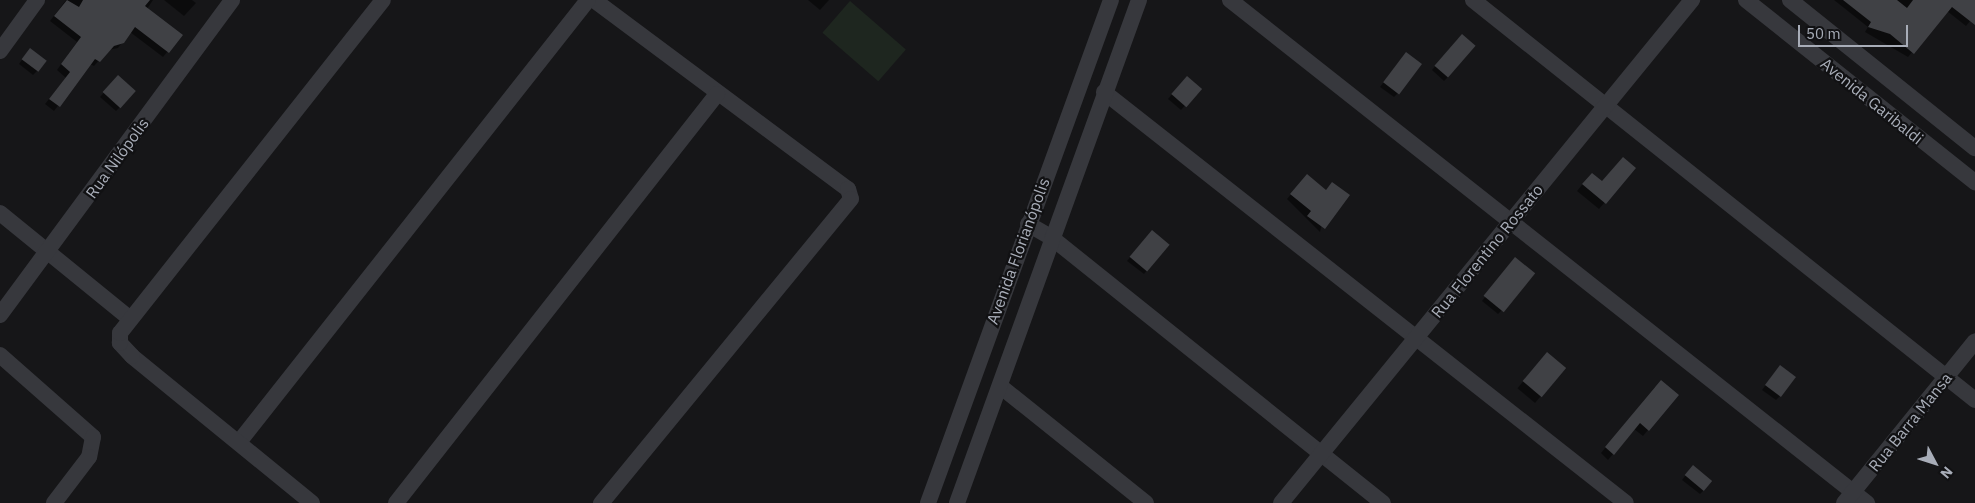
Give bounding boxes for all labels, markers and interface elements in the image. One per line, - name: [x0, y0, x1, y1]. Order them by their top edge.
- scale bar: [1800, 15, 1910, 47]
- text: 50 m: [1806, 24, 1841, 43]
- street label: Avenida Garibaldi: [1817, 54, 1927, 148]
- street label: Rua Nilópolis: [81, 114, 153, 202]
- street label: Avenida Florianópolis: [983, 175, 1053, 327]
- street label: Rua Florentino Rossato: [1427, 180, 1547, 322]
- street label: Rua Barra Mansa: [1864, 369, 1956, 475]
- north arrow: [1910, 438, 1960, 488]
- text: N: [1936, 463, 1957, 482]

